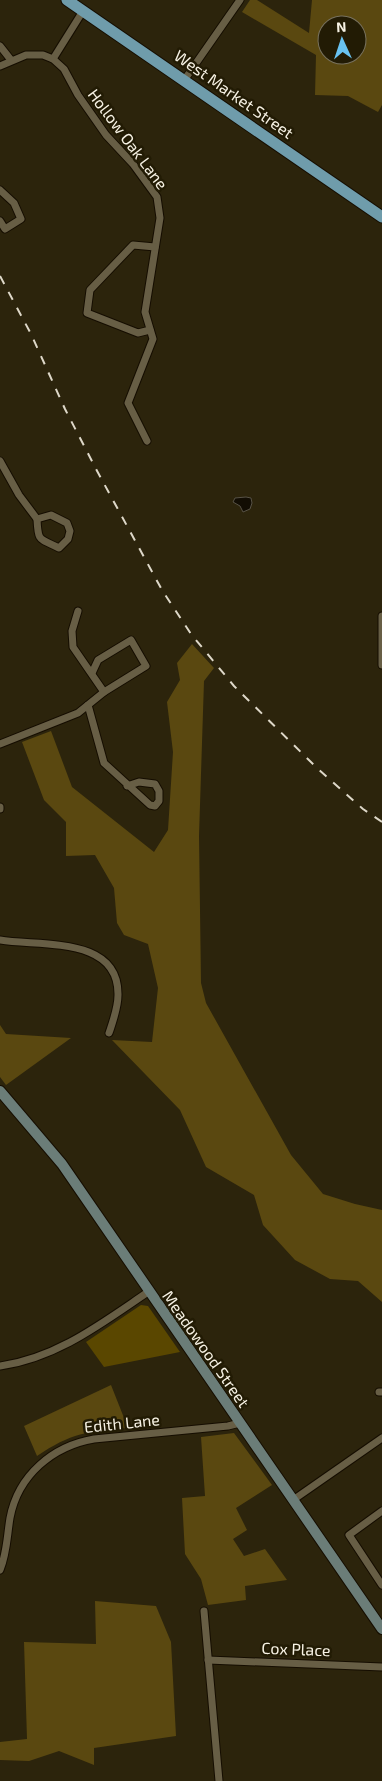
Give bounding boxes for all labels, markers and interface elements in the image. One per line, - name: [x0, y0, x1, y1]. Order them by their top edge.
- north arrow: [317, 15, 367, 65]
- text: N: [336, 18, 347, 35]
- street label: West Market Street: [171, 45, 298, 142]
- street label: Hollow Oak Lane: [84, 85, 172, 193]
- street label: Meadowood Street: [159, 1287, 254, 1411]
- street label: Edith Lane: [83, 1409, 161, 1436]
- street label: Cox Place: [261, 1638, 331, 1659]

